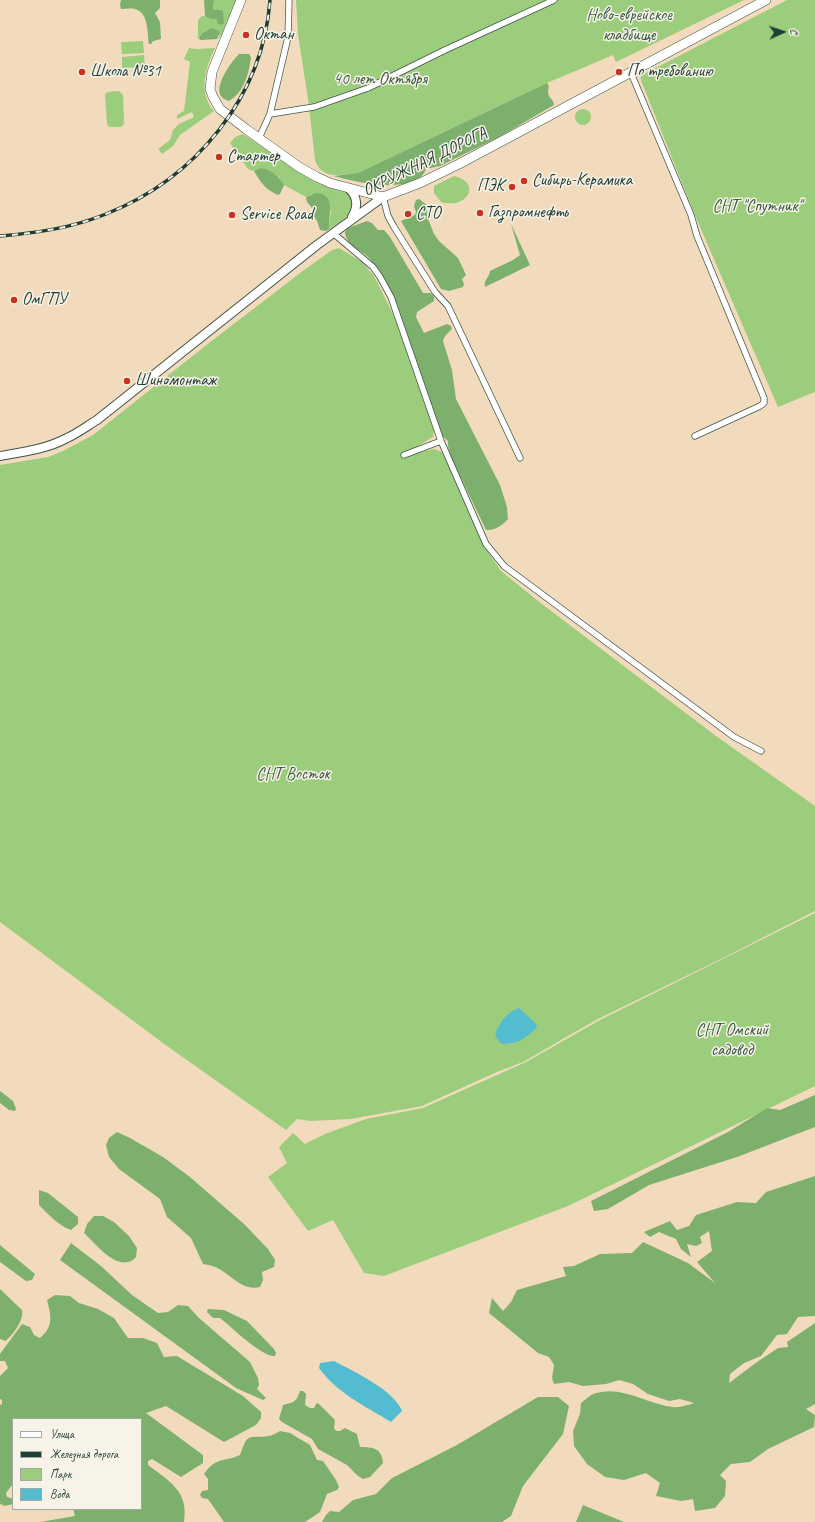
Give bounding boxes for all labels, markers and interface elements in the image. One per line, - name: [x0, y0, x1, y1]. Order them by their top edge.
- park label: Ново-еврейское кладбище: [586, 6, 672, 46]
- north arrow: [763, 12, 803, 52]
- place label: Октан: [254, 25, 294, 45]
- text: С: [788, 28, 802, 34]
- marker: Октан: [241, 30, 251, 40]
- place label: Школа №31: [90, 62, 161, 82]
- place label: По требованию: [627, 62, 713, 82]
- marker: Школа №31: [77, 67, 87, 77]
- marker: По требованию: [614, 67, 624, 77]
- park label: 40 лет Октября: [333, 70, 427, 90]
- street label: ОКРУЖНАЯ ДОРОГА: [360, 123, 490, 201]
- place label: Стартер: [227, 147, 280, 167]
- marker: Стартер: [214, 152, 224, 162]
- place label: Сибирь-Керамика: [532, 171, 632, 191]
- marker: Сибирь-Керамика: [519, 176, 529, 186]
- place label: ПЭК: [477, 177, 504, 197]
- marker: ПЭК: [507, 182, 517, 192]
- park label: СНТ "Спутник": [712, 197, 802, 217]
- place label: Газпромнефть: [488, 203, 568, 223]
- place label: СТО: [416, 204, 440, 224]
- place label: Service Road: [240, 205, 313, 225]
- marker: Газпромнефть: [475, 208, 485, 218]
- marker: СТО: [403, 209, 413, 219]
- marker: Service Road: [227, 210, 237, 220]
- place label: ОмГПУ: [22, 290, 67, 310]
- marker: ОмГПУ: [9, 295, 19, 305]
- place label: Шиномонтаж: [135, 371, 216, 391]
- marker: Шиномонтаж: [122, 376, 132, 386]
- park label: СНТ Восток: [256, 765, 330, 785]
- park label: СНТ Омский садовод: [696, 1021, 768, 1061]
- legend: [12, 1418, 142, 1510]
- text: Улица: [50, 1426, 74, 1442]
- text: Железная дорога: [50, 1446, 118, 1462]
- text: Парк: [50, 1466, 71, 1482]
- text: Вода: [50, 1486, 69, 1502]

